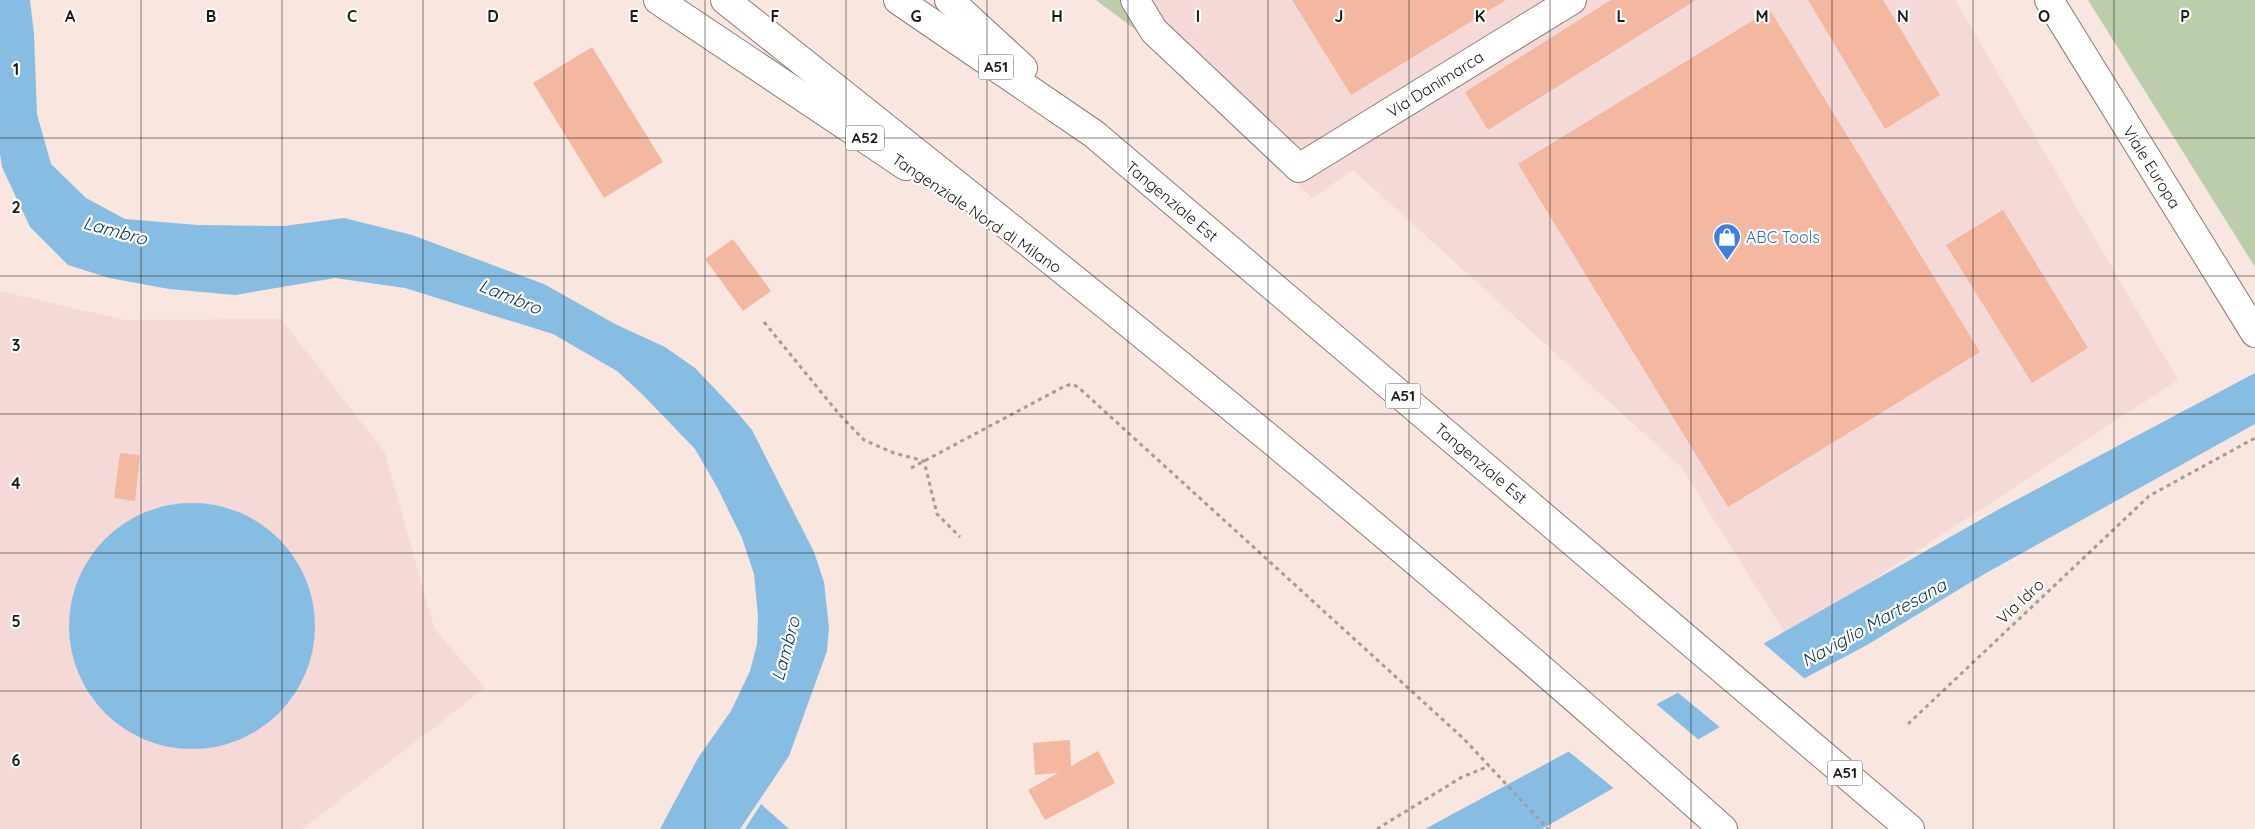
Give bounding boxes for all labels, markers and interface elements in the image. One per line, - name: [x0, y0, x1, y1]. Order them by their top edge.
- text: A: [65, 6, 76, 26]
- text: B: [206, 6, 216, 26]
- text: C: [347, 6, 357, 26]
- text: D: [487, 6, 499, 26]
- text: E: [629, 6, 639, 26]
- text: F: [771, 6, 780, 26]
- text: G: [910, 6, 922, 26]
- text: H: [1051, 6, 1063, 26]
- text: I: [1196, 6, 1200, 26]
- text: J: [1335, 6, 1343, 26]
- text: K: [1475, 6, 1485, 26]
- text: L: [1617, 6, 1626, 26]
- text: M: [1755, 6, 1769, 26]
- text: N: [1897, 6, 1909, 26]
- text: O: [2038, 6, 2050, 26]
- text: P: [2180, 6, 2190, 26]
- street label: Via Danimarca: [1383, 46, 1487, 122]
- road number: A51: [978, 54, 1014, 80]
- text: 1: [13, 59, 19, 79]
- street label: Viale Europa: [2119, 122, 2185, 212]
- road number: A52: [846, 126, 884, 150]
- street label: Tangenziale Nord di Milano: [888, 149, 1066, 277]
- street label: Tangenziale Est: [1122, 156, 1222, 246]
- text: 2: [11, 197, 21, 217]
- water label: Lambro: [81, 211, 151, 250]
- shop icon: ABC Tools: [1712, 222, 1742, 261]
- place label: ABC Tools: [1746, 227, 1820, 247]
- water label: Lambro: [476, 274, 546, 320]
- text: 3: [12, 335, 20, 355]
- road number: A51: [1386, 384, 1420, 408]
- street label: Tangenziale Est: [1431, 418, 1531, 508]
- text: 4: [11, 473, 21, 493]
- water label: Naviglio Martesana: [1797, 573, 1951, 672]
- street label: Via Idro: [1992, 574, 2048, 628]
- text: 5: [11, 611, 21, 631]
- water label: Lambro: [766, 613, 805, 683]
- text: 6: [12, 750, 21, 770]
- road number: A51: [1828, 760, 1862, 786]

